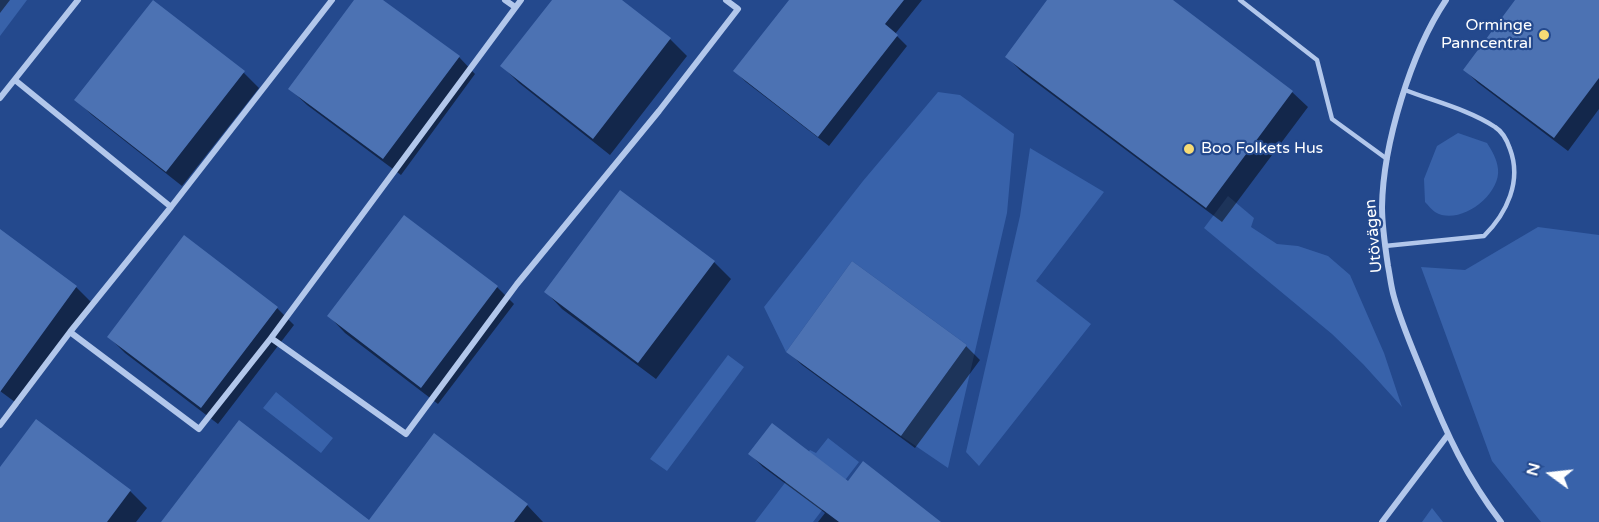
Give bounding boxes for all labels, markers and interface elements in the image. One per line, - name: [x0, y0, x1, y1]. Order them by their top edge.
- place label: Orminge Panncentral: [1441, 16, 1532, 54]
- marker: Orminge Panncentral: [1537, 28, 1551, 42]
- place label: Boo Folkets Hus: [1201, 139, 1323, 159]
- marker: Boo Folkets Hus: [1182, 142, 1196, 156]
- street label: Utövägen: [1361, 198, 1387, 274]
- north arrow: [1521, 444, 1581, 504]
- text: N: [1522, 461, 1545, 478]

